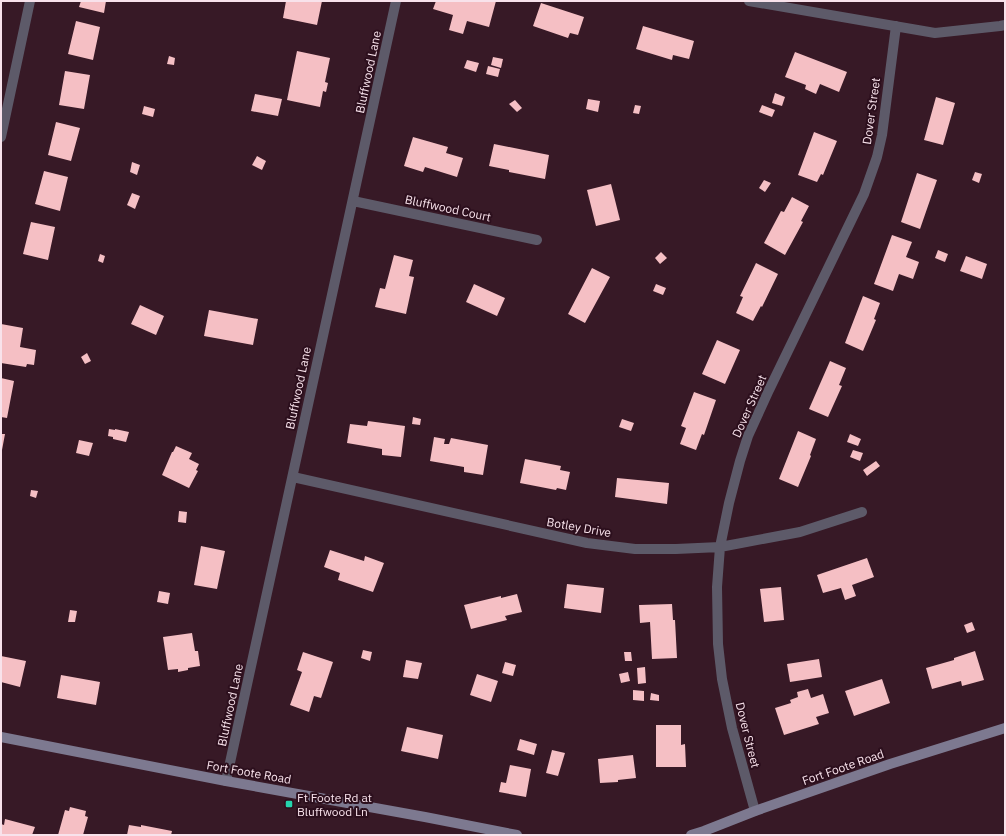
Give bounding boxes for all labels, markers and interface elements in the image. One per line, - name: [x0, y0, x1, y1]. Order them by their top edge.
- street label: Bluffwood Lane: [352, 29, 384, 115]
- street label: Dover Street: [859, 77, 883, 145]
- street label: Bluffwood Court: [404, 192, 492, 224]
- street label: Bluffwood Lane: [282, 345, 314, 431]
- street label: Dover Street: [728, 372, 770, 440]
- street label: Botley Drive: [546, 514, 613, 540]
- street label: Bluffwood Lane: [214, 662, 246, 748]
- street label: Dover Street: [733, 701, 763, 769]
- street label: Fort Foote Road: [800, 746, 886, 788]
- street label: Fort Foote Road: [206, 757, 292, 787]
- place label: Ft Foote Rd at Bluffwood Ln: [297, 790, 372, 819]
- marker: Ft Foote Rd at Bluffwood Ln: [284, 799, 294, 809]

